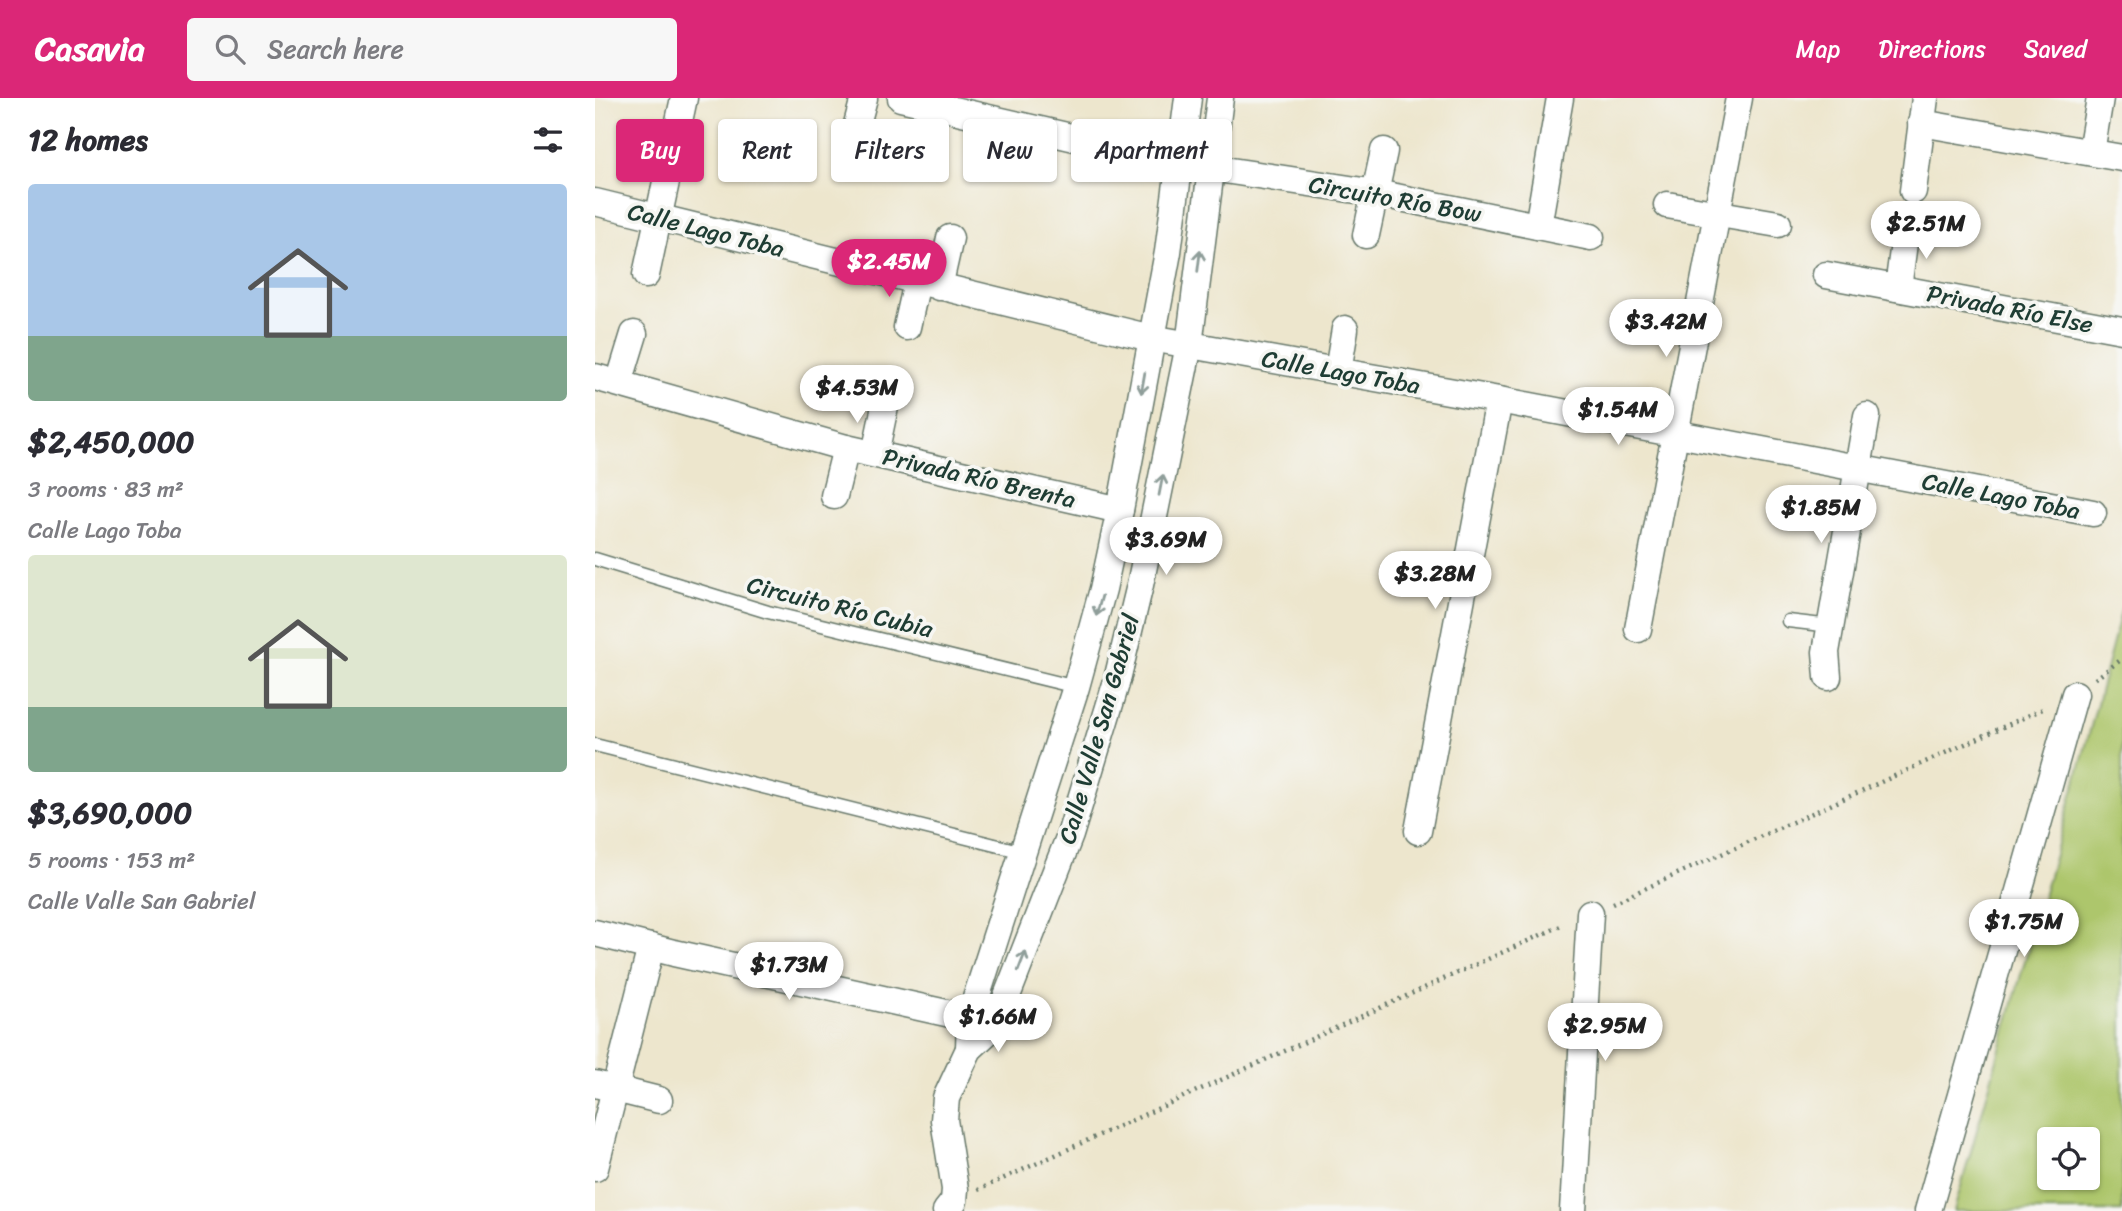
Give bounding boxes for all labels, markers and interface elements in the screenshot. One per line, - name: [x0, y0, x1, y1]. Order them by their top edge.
- search box: [187, 18, 677, 81]
- text: Casavia: [35, 20, 145, 78]
- text: Search here: [267, 26, 404, 72]
- text: Map: [1796, 28, 1840, 70]
- text: Directions: [1878, 28, 1986, 70]
- text: Saved: [2024, 28, 2087, 70]
- icon: search: [211, 30, 249, 68]
- text: 12 homes: [28, 113, 148, 167]
- chip: Buy: [616, 119, 704, 182]
- chip: Rent: [718, 119, 817, 182]
- chip: Filters: [831, 119, 949, 182]
- chip: New: [963, 119, 1057, 182]
- chip: Apartment: [1071, 119, 1232, 182]
- icon: filters: [529, 121, 567, 159]
- street label: Circuito Río Bow: [1305, 163, 1485, 235]
- street label: Calle Lago Toba: [623, 190, 789, 270]
- pin: $2.51M: [1869, 202, 1983, 261]
- text: $2.51M: [1887, 203, 1965, 244]
- icon: home: [235, 230, 361, 356]
- pin: $2.45M: [832, 240, 946, 299]
- text: $2.45M: [848, 241, 930, 282]
- one-way arrow: [1193, 250, 1206, 273]
- street label: Privada Río Else: [1923, 272, 2097, 346]
- pin: $3.42M: [1609, 300, 1723, 359]
- text: $3.42M: [1625, 301, 1707, 342]
- street label: Calle Lago Toba: [1258, 337, 1424, 407]
- pin: $4.53M: [800, 366, 914, 425]
- text: $4.53M: [816, 367, 898, 408]
- one-way arrow: [1136, 371, 1150, 394]
- pin: $1.54M: [1561, 388, 1675, 447]
- text: $1.54M: [1578, 389, 1658, 430]
- text: $2,450,000: [28, 415, 195, 469]
- street label: Privada Río Brenta: [878, 435, 1080, 521]
- street label: Calle Lago Toba: [1918, 460, 2084, 532]
- text: 3 rooms · 83 m²: [28, 469, 184, 510]
- one-way arrow: [1154, 474, 1168, 497]
- pin: $1.85M: [1764, 486, 1878, 545]
- text: $1.85M: [1782, 487, 1860, 528]
- text: Calle Lago Toba: [28, 510, 181, 551]
- pin: $3.69M: [1109, 518, 1223, 577]
- text: $3.69M: [1125, 519, 1207, 560]
- pin: $3.28M: [1378, 552, 1492, 611]
- text: $3.28M: [1395, 553, 1475, 594]
- street label: Circuito Río Cubia: [743, 564, 938, 651]
- one-way arrow: [1091, 595, 1104, 617]
- icon: home: [235, 601, 361, 727]
- street label: Calle Valle San Gabriel: [1046, 608, 1152, 849]
- text: $3,690,000: [28, 786, 192, 840]
- text: 5 rooms · 153 m²: [28, 840, 195, 881]
- text: Calle Valle San Gabriel: [28, 881, 255, 922]
- pin: $1.75M: [1967, 900, 2081, 959]
- text: $1.75M: [1985, 901, 2063, 942]
- pin: $1.73M: [732, 942, 846, 1002]
- text: $1.73M: [751, 944, 827, 985]
- one-way arrow: [1016, 951, 1029, 973]
- pin: $1.66M: [941, 995, 1055, 1054]
- text: $1.66M: [959, 996, 1037, 1037]
- pin: $2.95M: [1548, 1004, 1662, 1063]
- text: $2.95M: [1564, 1005, 1646, 1046]
- map controls: [2037, 1127, 2100, 1190]
- button: locate: [2037, 1127, 2100, 1190]

